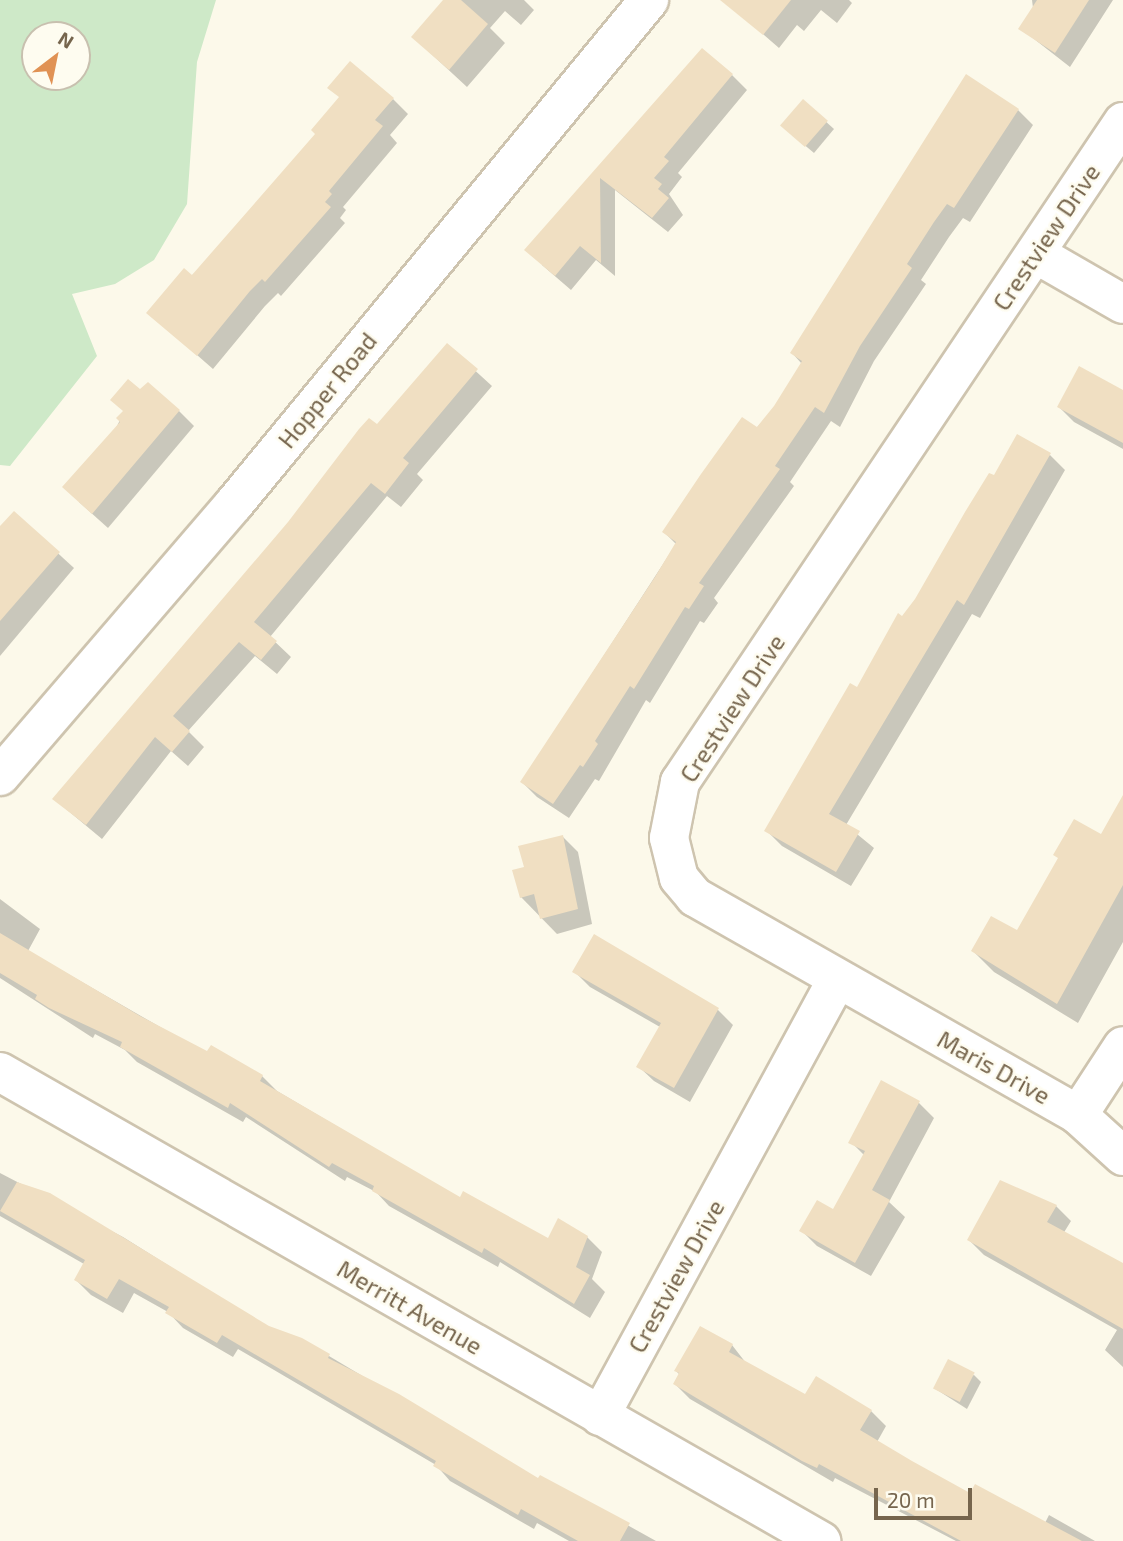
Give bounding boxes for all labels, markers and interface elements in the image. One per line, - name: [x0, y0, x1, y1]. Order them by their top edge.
- north arrow: [21, 21, 91, 91]
- text: N: [54, 26, 78, 53]
- street label: Crestview Drive: [986, 158, 1106, 316]
- street label: Hopper Road: [272, 326, 382, 454]
- street label: Crestview Drive: [673, 629, 791, 787]
- street label: Maris Drive: [933, 1024, 1055, 1110]
- street label: Crestview Drive: [622, 1194, 730, 1358]
- street label: Merritt Avenue: [332, 1254, 488, 1360]
- scale bar: [878, 1474, 976, 1518]
- text: 20 m: [887, 1487, 935, 1512]

